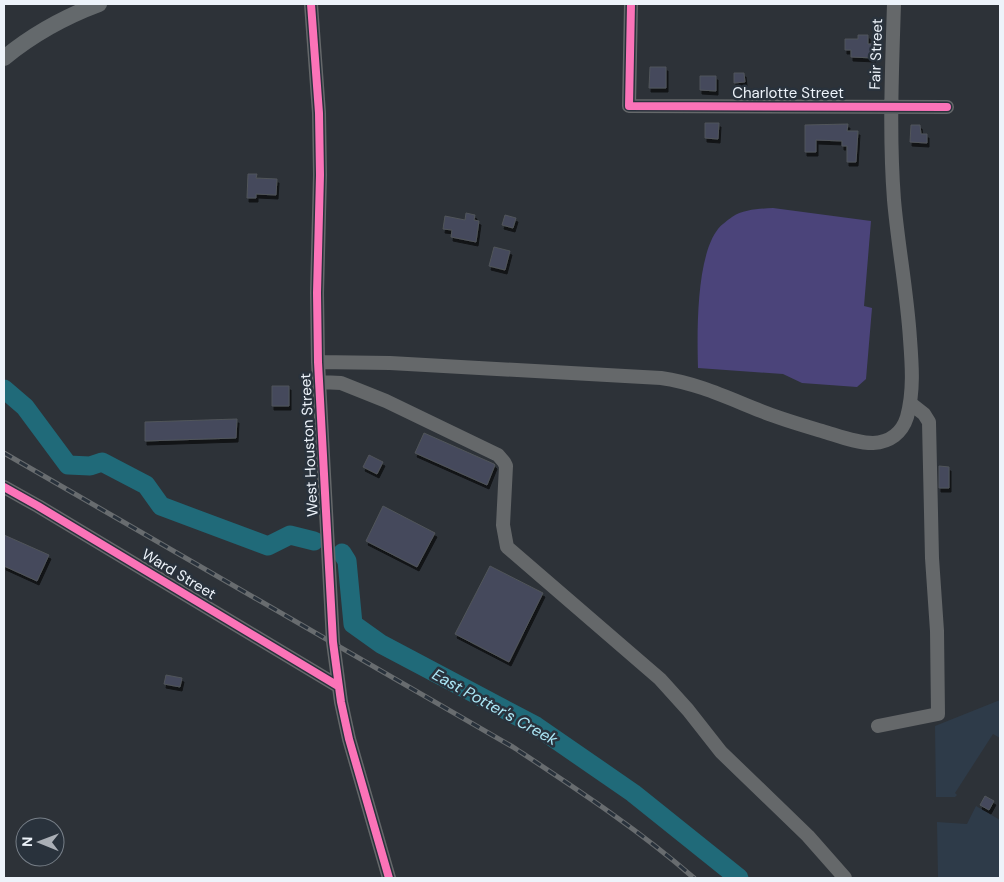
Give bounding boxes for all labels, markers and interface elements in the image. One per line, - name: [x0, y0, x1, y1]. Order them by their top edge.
- street label: Fair Street: [865, 18, 887, 90]
- street label: Charlotte Street: [732, 83, 844, 103]
- street label: West Houston Street: [295, 372, 323, 517]
- street label: Ward Street: [138, 544, 220, 604]
- water label: East Potter's Creek: [429, 664, 562, 751]
- north arrow: [15, 817, 65, 867]
- text: N: [18, 837, 36, 847]

